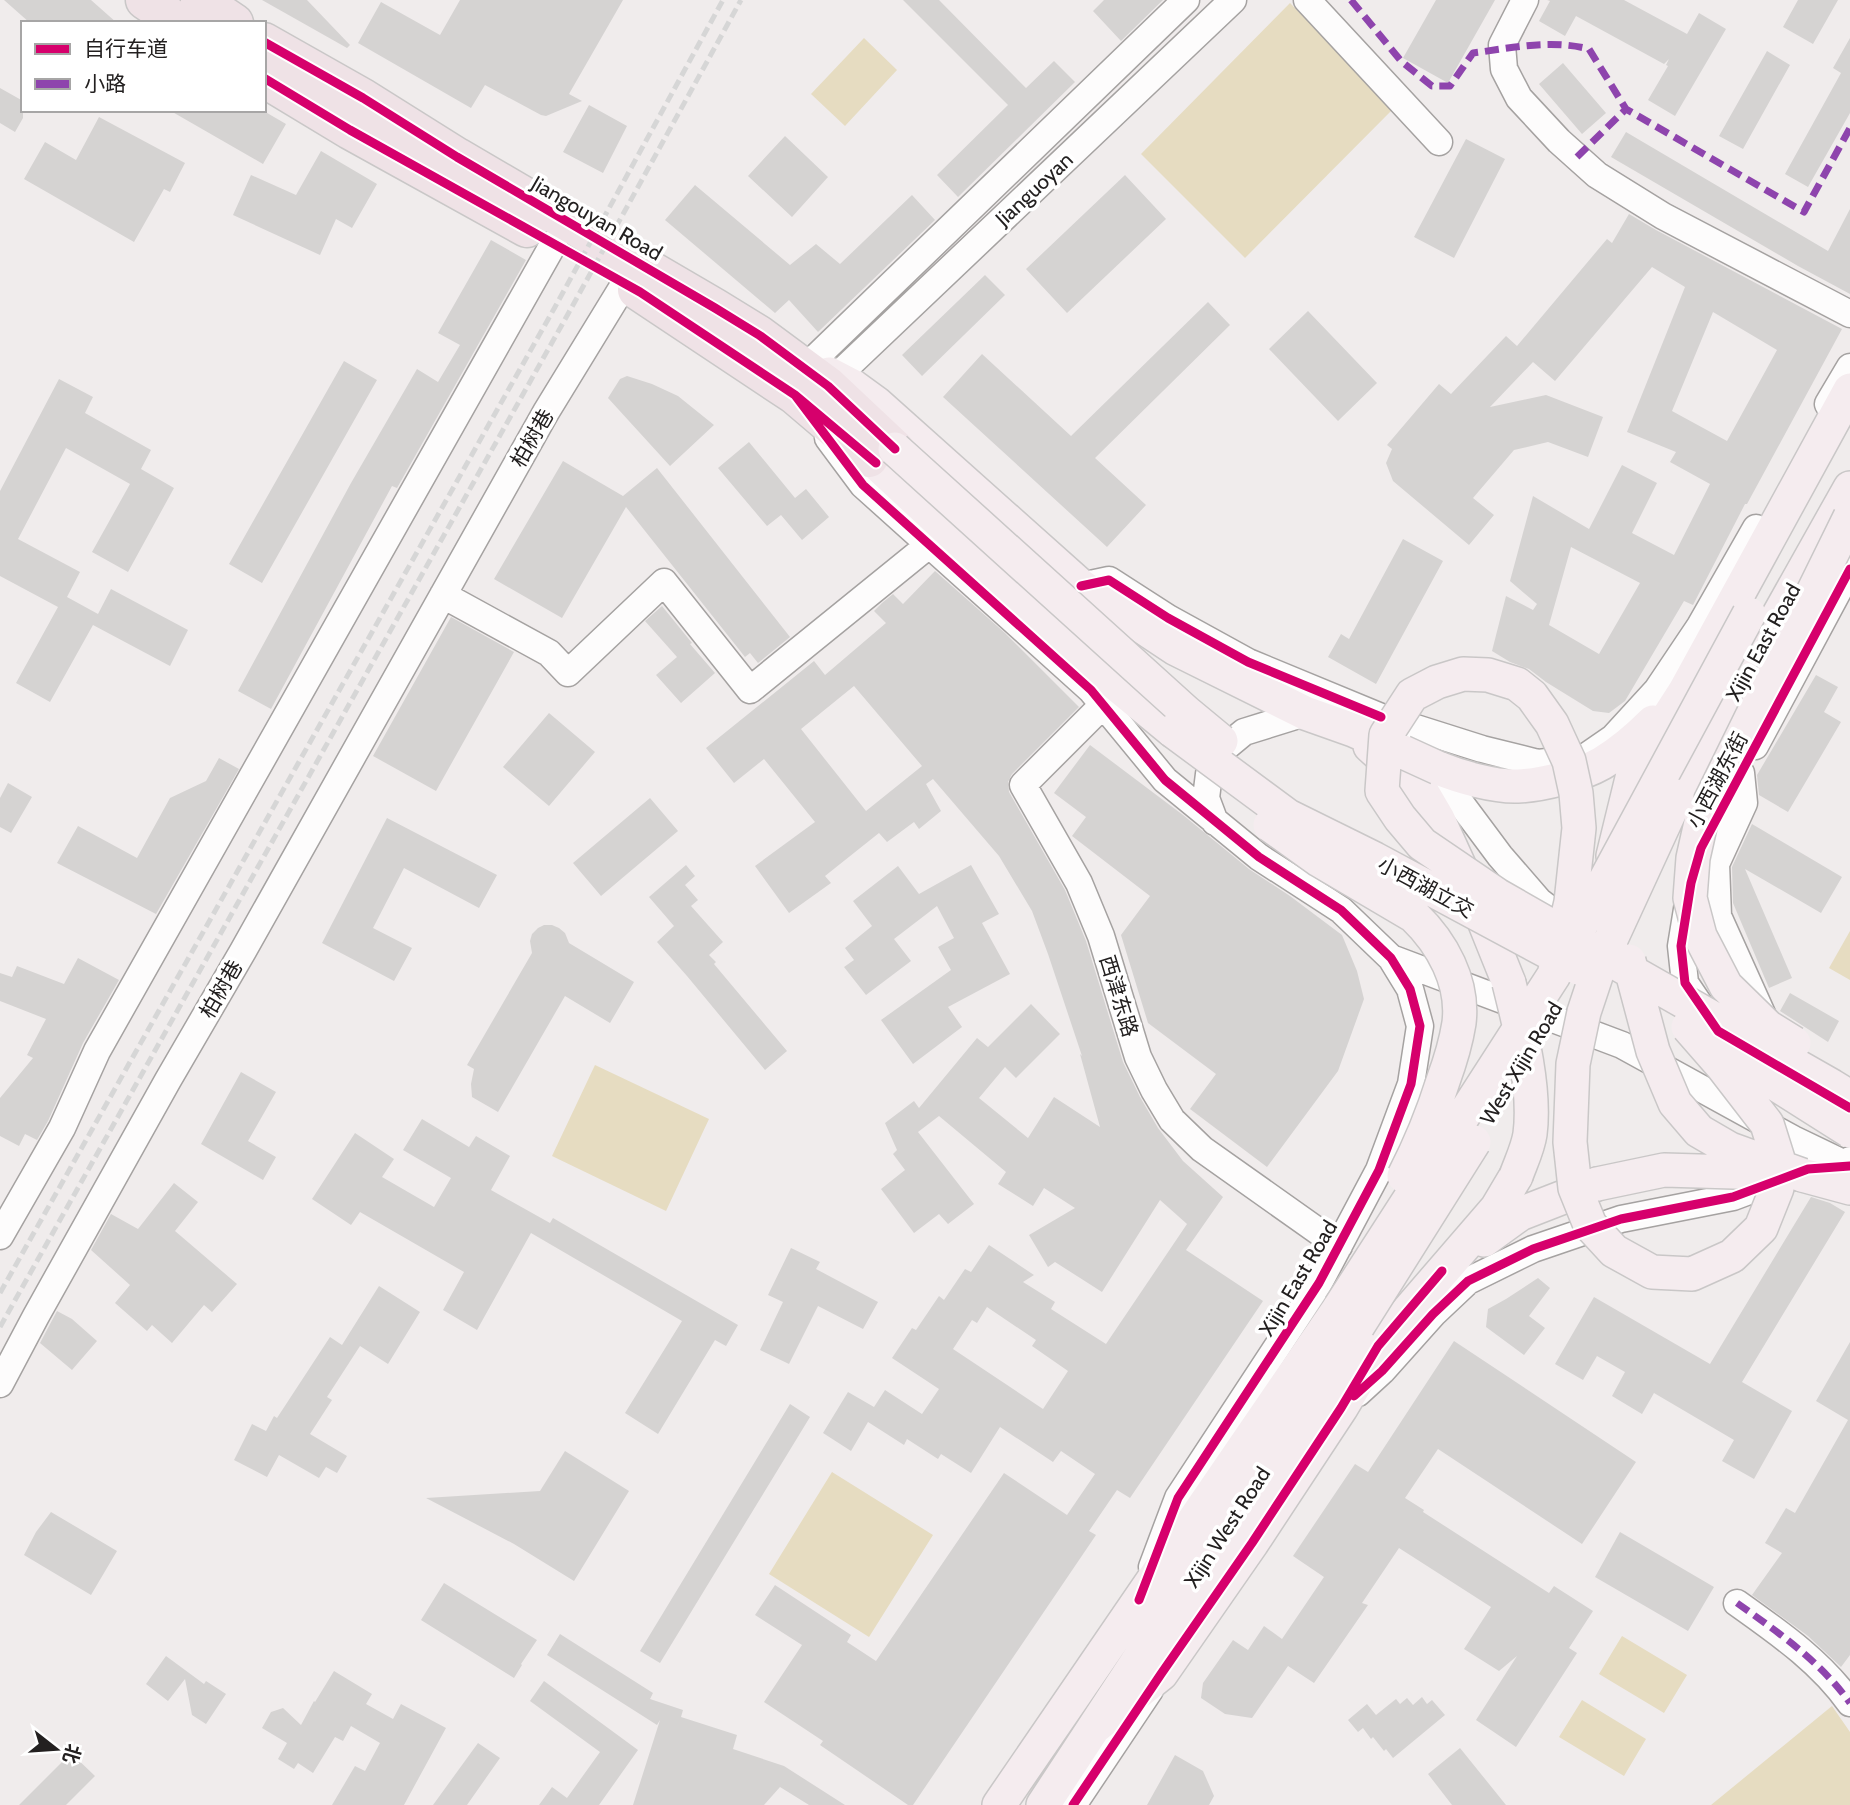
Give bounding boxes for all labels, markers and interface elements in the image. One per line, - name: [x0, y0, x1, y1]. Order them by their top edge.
- legend: [21, 21, 266, 112]
- text: 自行车道: [84, 36, 168, 61]
- text: 小路: [84, 71, 126, 96]
- street label: Jianguoyan: [989, 147, 1078, 232]
- street label: Jiangouyan Road: [526, 170, 667, 266]
- street label: 柏树巷: [505, 404, 559, 472]
- street label: Xijin East Road: [1720, 579, 1806, 706]
- street label: 小西湖东街: [1681, 728, 1753, 832]
- street label: 小西湖立交: [1374, 851, 1478, 923]
- street label: 西津东路: [1095, 952, 1143, 1040]
- street label: 柏树巷: [194, 955, 248, 1023]
- street label: West Xijin Road: [1475, 997, 1568, 1129]
- street label: Xijin East Road: [1254, 1216, 1343, 1341]
- street label: Xijin West Road: [1179, 1462, 1276, 1592]
- north arrow: [21, 1714, 91, 1784]
- text: 北: [58, 1741, 86, 1766]

